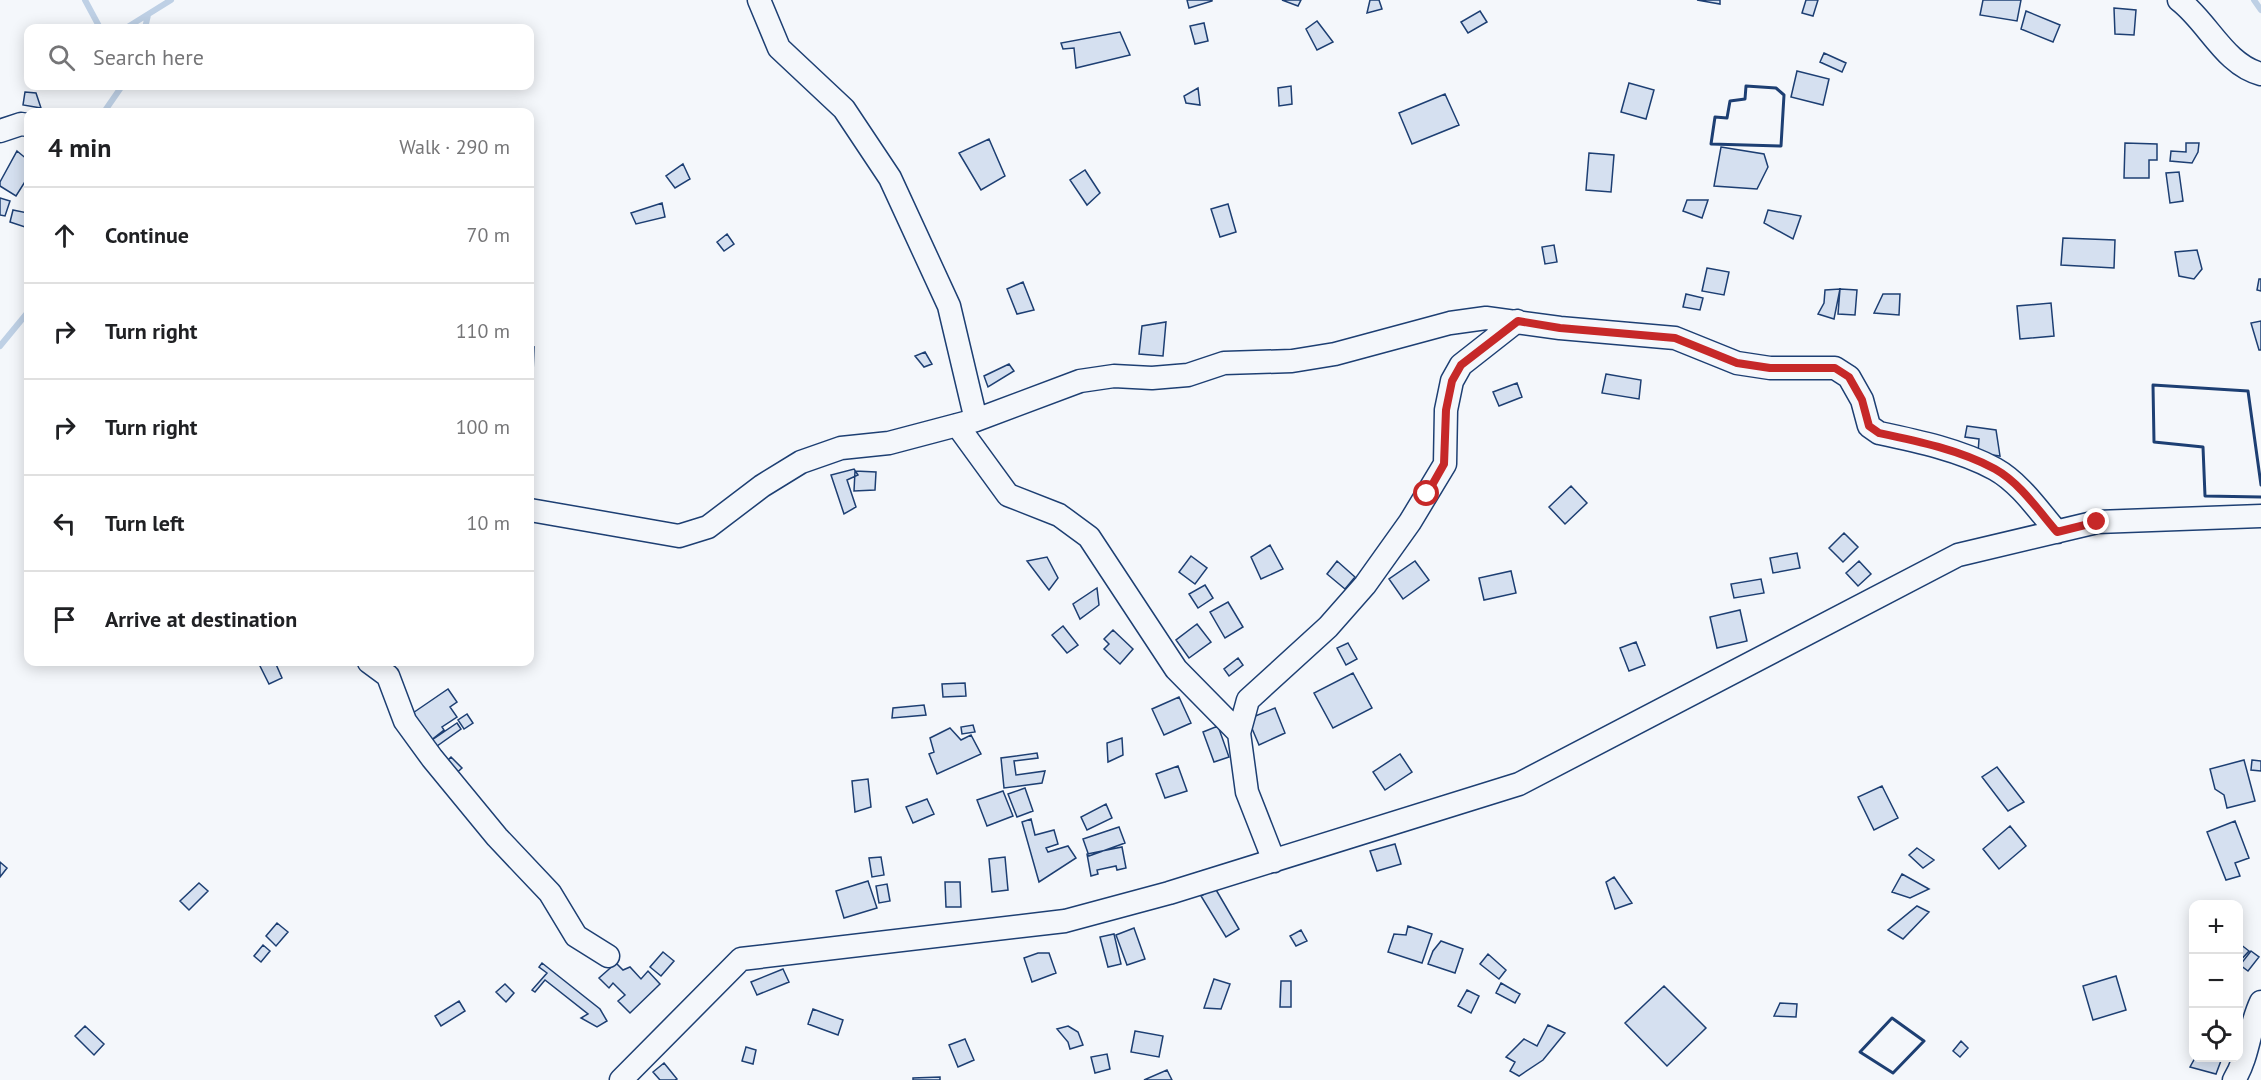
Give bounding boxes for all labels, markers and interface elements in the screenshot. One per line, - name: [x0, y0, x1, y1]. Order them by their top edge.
- search box: [24, 24, 534, 90]
- icon: search: [45, 41, 78, 74]
- text: Search here: [93, 43, 204, 71]
- text: 4 min: [48, 131, 111, 164]
- text: Walk · 290 m: [399, 134, 510, 160]
- icon: ahead: [48, 219, 81, 252]
- text: Continue: [105, 221, 189, 249]
- text: 70 m: [467, 222, 510, 248]
- icon: right: [48, 315, 81, 348]
- text: Turn right: [105, 317, 197, 345]
- text: 110 m: [456, 318, 510, 344]
- icon: right: [48, 411, 81, 444]
- text: Turn right: [105, 413, 197, 441]
- text: 100 m: [456, 414, 510, 440]
- route start: [1413, 480, 1439, 506]
- icon: left: [48, 507, 81, 540]
- route end: [2083, 508, 2109, 534]
- text: Turn left: [105, 509, 185, 537]
- text: 10 m: [467, 510, 510, 536]
- icon: arrive: [48, 603, 81, 636]
- text: Arrive at destination: [105, 605, 297, 633]
- map controls: [2189, 900, 2243, 1062]
- button: +: [2189, 900, 2243, 954]
- button: −: [2189, 954, 2243, 1008]
- button: locate: [2189, 1008, 2243, 1062]

